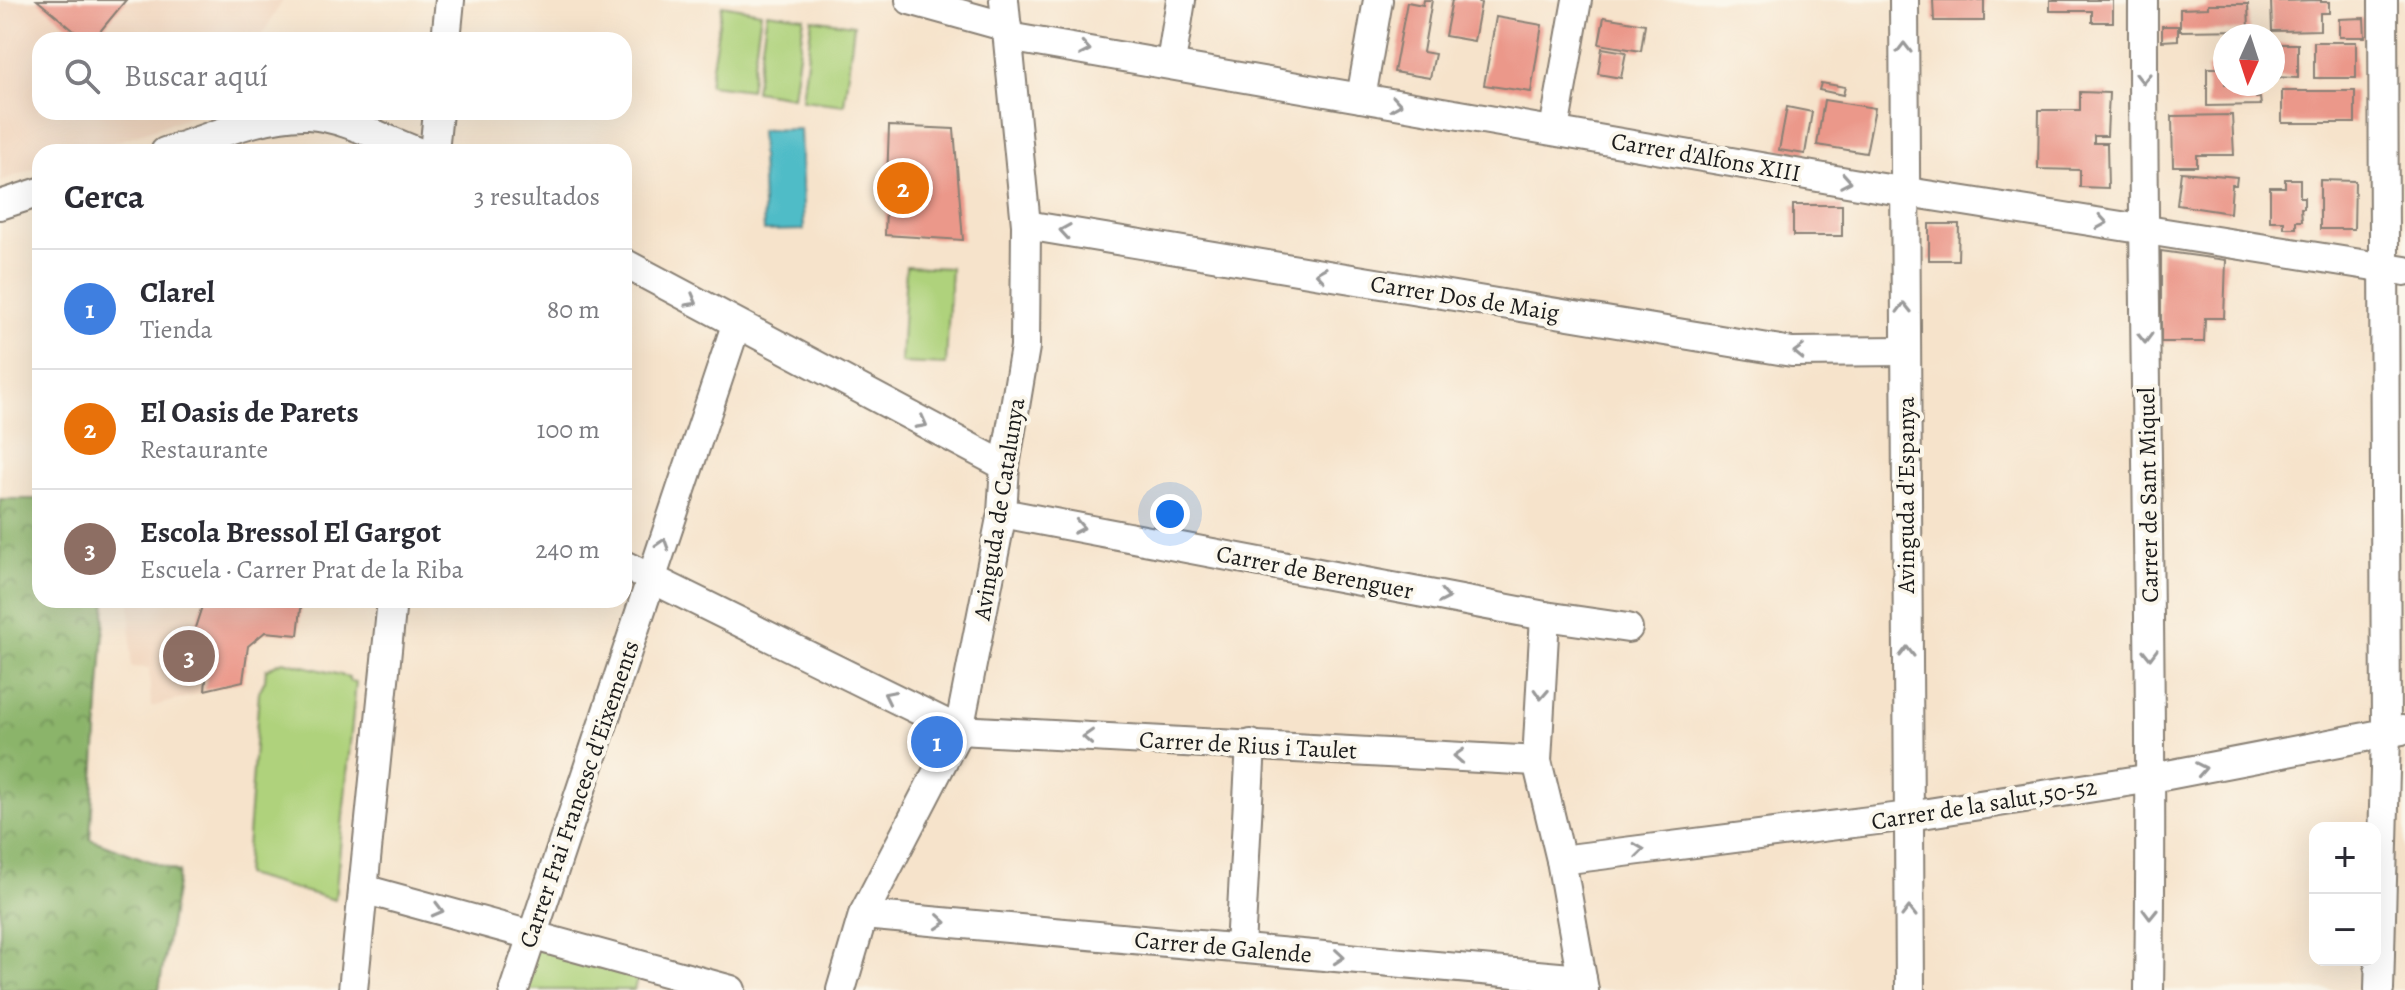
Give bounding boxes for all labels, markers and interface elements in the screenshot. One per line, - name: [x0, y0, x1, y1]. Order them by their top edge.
- north arrow: [2213, 24, 2285, 96]
- search box: [32, 32, 632, 120]
- one-way arrow: [1078, 39, 1092, 56]
- one-way arrow: [1895, 41, 1913, 54]
- icon: search: [60, 54, 104, 98]
- text: Buscar aquí: [124, 56, 268, 96]
- one-way arrow: [2134, 72, 2152, 85]
- one-way arrow: [1389, 95, 1403, 112]
- street label: Carrer d'Alfons XIII: [1609, 125, 1803, 189]
- pin: 2: [877, 158, 929, 218]
- one-way arrow: [1839, 172, 1852, 189]
- text: Cerca: [64, 173, 145, 220]
- text: 3 resultados: [474, 179, 600, 214]
- one-way arrow: [2096, 213, 2109, 230]
- one-way arrow: [1058, 224, 1072, 241]
- one-way arrow: [1315, 266, 1328, 283]
- street label: Carrer Dos de Maig: [1368, 267, 1562, 329]
- text: Clarel: [140, 272, 215, 312]
- one-way arrow: [684, 291, 698, 307]
- text: 1: [85, 292, 95, 327]
- text: 80 m: [547, 292, 600, 327]
- one-way arrow: [1896, 301, 1913, 314]
- text: Tienda: [140, 312, 213, 347]
- one-way arrow: [2136, 332, 2154, 345]
- one-way arrow: [1792, 343, 1805, 360]
- street label: Carrer de Sant Miquel: [2130, 387, 2166, 603]
- text: El Oasis de Parets: [140, 392, 359, 432]
- street label: Avinguda de Catalunya: [965, 395, 1033, 623]
- street label: Avinguda d'Espanya: [1890, 396, 1922, 594]
- text: 2: [84, 412, 96, 447]
- text: 100 m: [537, 412, 600, 447]
- one-way arrow: [914, 413, 928, 428]
- text: Restaurante: [140, 432, 268, 467]
- your location: [1150, 494, 1190, 534]
- text: Escola Bressol El Gargot: [140, 512, 441, 552]
- one-way arrow: [1072, 518, 1086, 535]
- text: 3: [84, 532, 96, 567]
- text: 240 m: [535, 532, 600, 567]
- street label: Carrer de Berenguer: [1214, 537, 1416, 607]
- one-way arrow: [654, 538, 670, 552]
- text: Escuela · Carrer Prat de la Riba: [140, 552, 464, 587]
- one-way arrow: [1437, 588, 1451, 605]
- pin: 3: [163, 626, 215, 686]
- street label: Carrer Frai Francesc d'Eixements: [511, 636, 647, 952]
- one-way arrow: [1898, 645, 1916, 658]
- one-way arrow: [2141, 648, 2159, 661]
- one-way arrow: [1532, 688, 1549, 701]
- one-way arrow: [883, 690, 897, 706]
- pin: 1: [911, 712, 963, 772]
- street label: Carrer de Rius i Taulet: [1138, 723, 1358, 767]
- one-way arrow: [1081, 728, 1094, 745]
- one-way arrow: [1452, 748, 1465, 765]
- one-way arrow: [2194, 761, 2207, 778]
- street label: Carrer de la salut,50-52: [1869, 770, 2099, 838]
- map controls: [2309, 822, 2381, 966]
- button: +: [2309, 822, 2381, 894]
- one-way arrow: [1632, 842, 1645, 859]
- button: −: [2309, 894, 2381, 966]
- one-way arrow: [431, 901, 445, 917]
- one-way arrow: [1900, 905, 1918, 918]
- one-way arrow: [2142, 908, 2159, 921]
- one-way arrow: [934, 913, 947, 930]
- street label: Carrer de Galende: [1133, 923, 1313, 971]
- one-way arrow: [1333, 948, 1346, 965]

